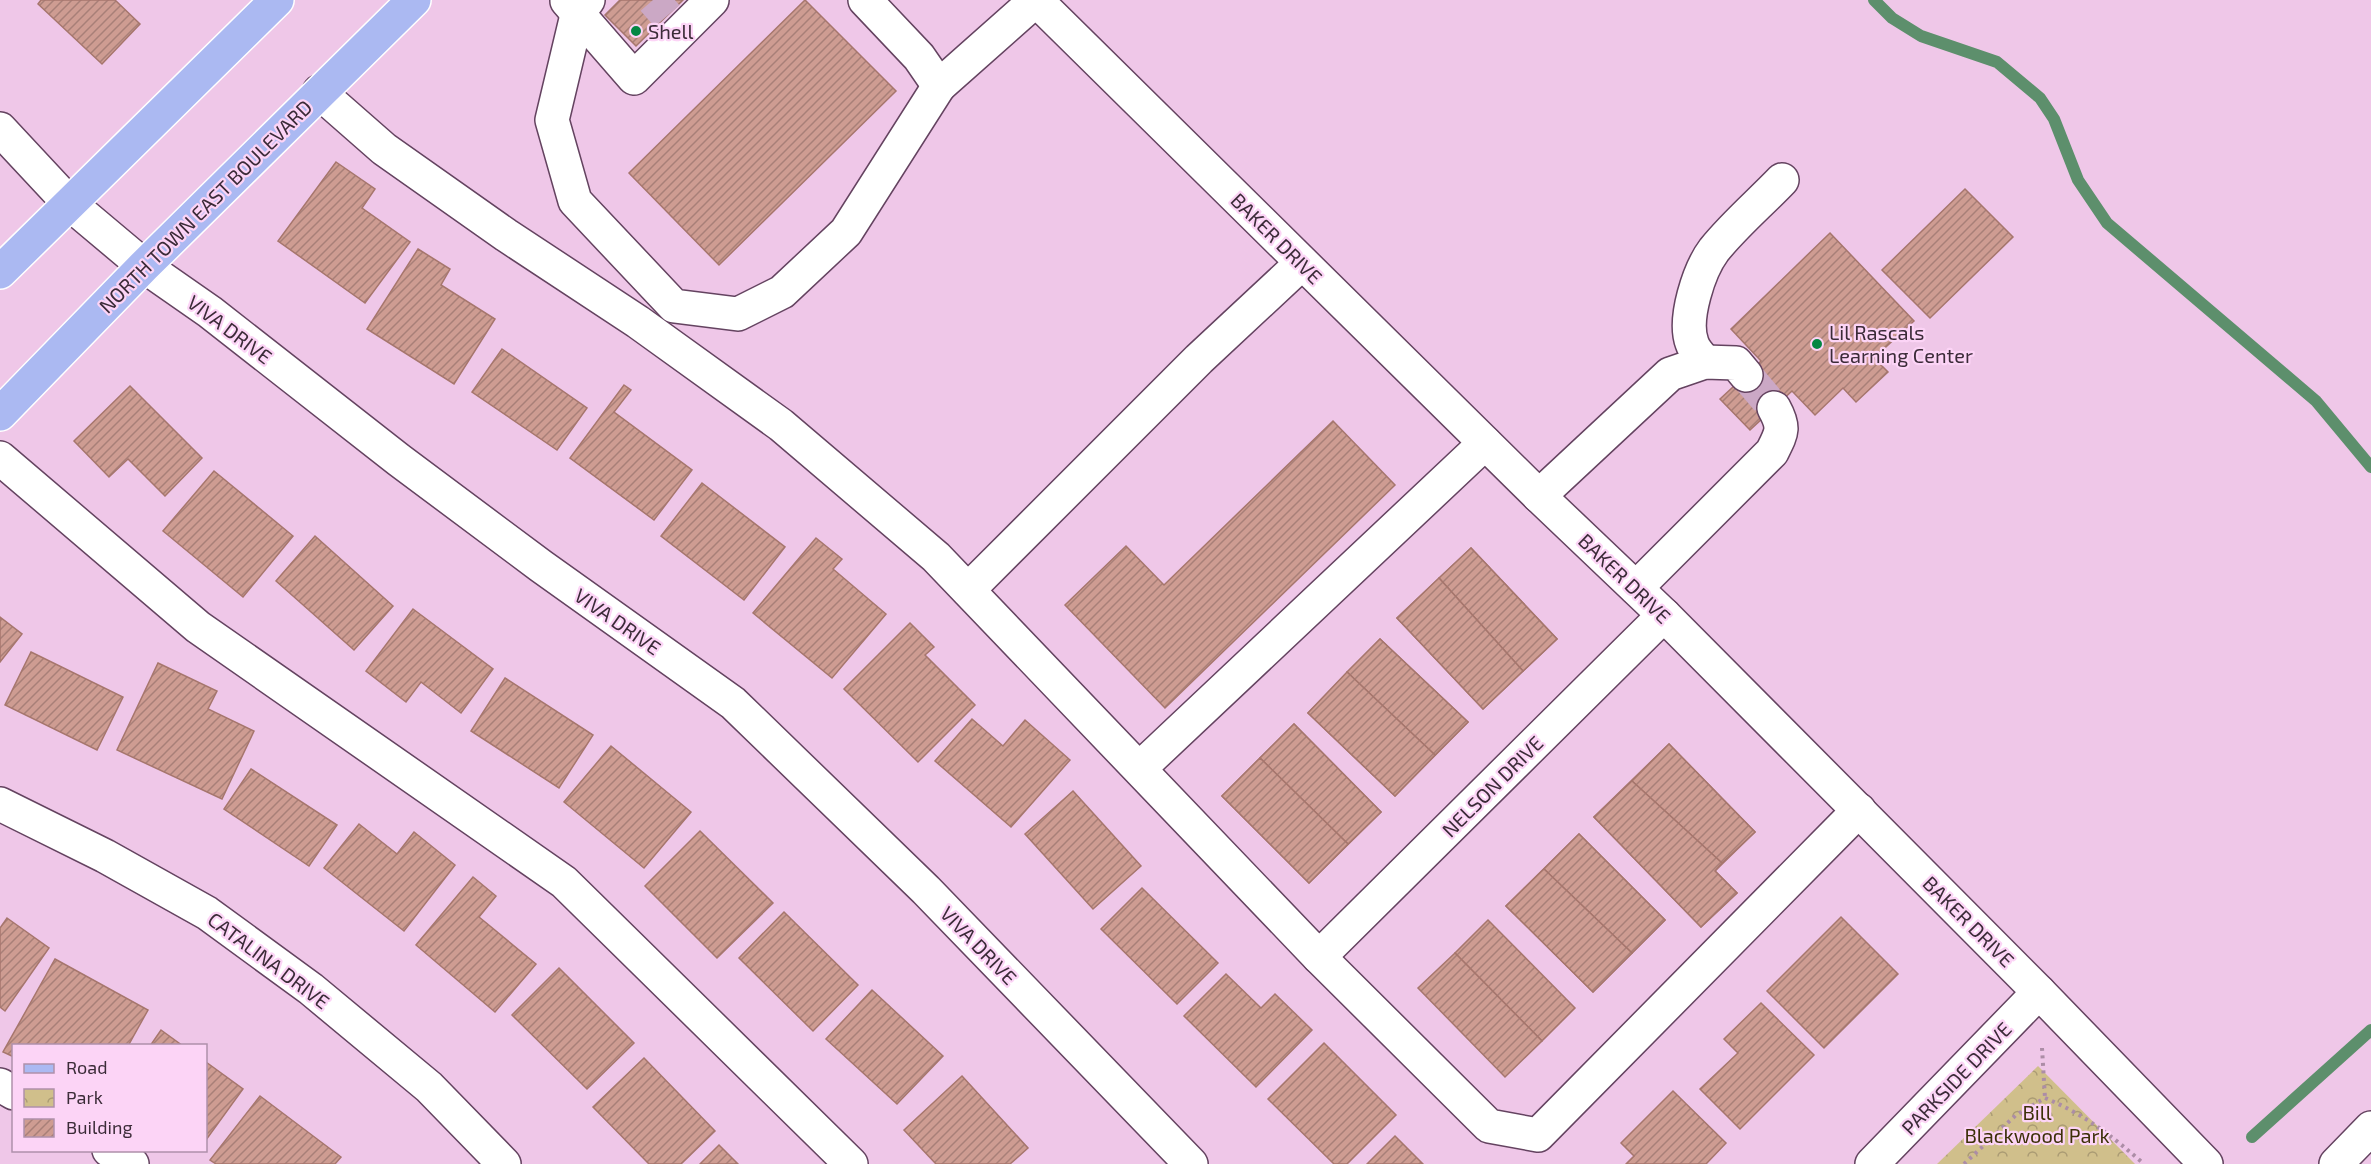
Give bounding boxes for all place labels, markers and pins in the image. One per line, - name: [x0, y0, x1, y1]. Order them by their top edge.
- place label: Shell: [648, 19, 694, 43]
- marker: Shell: [629, 24, 643, 38]
- place label: Lil Rascals Learning Center: [1829, 320, 1973, 367]
- marker: Lil Rascals Learning Center: [1810, 337, 1824, 351]

